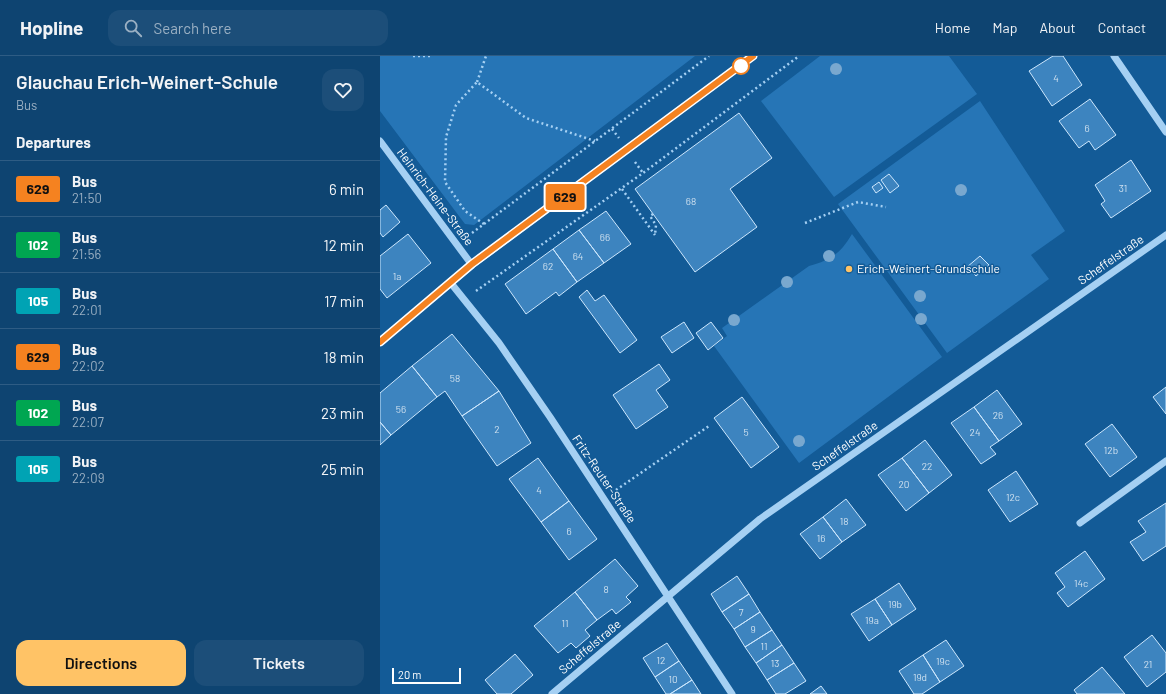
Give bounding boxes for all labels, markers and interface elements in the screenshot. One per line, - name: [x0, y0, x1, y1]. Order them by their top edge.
- search box: [108, 10, 388, 46]
- text: Hopline: [20, 16, 84, 39]
- icon: search: [122, 17, 144, 39]
- text: Search here: [154, 19, 231, 37]
- text: Home: [935, 19, 971, 36]
- text: Map: [993, 19, 1017, 36]
- text: About: [1039, 19, 1076, 36]
- text: Contact: [1098, 19, 1146, 36]
- unlabelled marker: [732, 57, 750, 75]
- button: heart: [322, 69, 364, 111]
- text: Glauchau Erich-Weinert-Schule: [16, 70, 278, 93]
- house number: 4: [1053, 72, 1059, 84]
- text: Bus: [16, 97, 37, 113]
- house number: 6: [1084, 122, 1090, 134]
- text: Departures: [16, 133, 91, 151]
- street label: Heinrich-Heine-Straße: [395, 145, 477, 248]
- text: Bus: [72, 172, 97, 190]
- text: 629: [27, 180, 49, 197]
- text: 6 min: [329, 180, 364, 198]
- house number: 31: [1119, 182, 1127, 194]
- line badge: 629: [542, 184, 588, 210]
- text: 629: [554, 188, 576, 205]
- text: 21:50: [72, 190, 102, 206]
- house number: 68: [686, 195, 696, 207]
- text: Bus: [72, 228, 97, 246]
- house number: 66: [600, 231, 610, 243]
- street label: Scheffelstraße: [1075, 231, 1146, 287]
- text: 102: [28, 236, 48, 253]
- text: 12 min: [323, 236, 364, 254]
- text: 21:56: [72, 246, 101, 262]
- house number: 64: [573, 250, 583, 262]
- house number: 62: [543, 260, 553, 272]
- place label: Erich-Weinert-Grundschule: [857, 261, 1000, 275]
- marker: Erich-Weinert-Grundschule: [844, 264, 854, 274]
- house number: 1a: [393, 270, 401, 282]
- text: Bus: [72, 284, 97, 302]
- text: 105: [28, 292, 48, 309]
- text: 17 min: [324, 292, 364, 310]
- text: 22:01: [72, 302, 102, 318]
- text: Bus: [72, 340, 97, 358]
- text: 629: [27, 348, 49, 365]
- text: 18 min: [324, 348, 364, 366]
- text: 22:02: [72, 358, 105, 374]
- house number: 58: [450, 372, 460, 384]
- text: Bus: [72, 396, 97, 414]
- house number: 56: [396, 403, 406, 415]
- text: 102: [28, 404, 48, 421]
- text: 23 min: [321, 404, 364, 422]
- house number: 26: [993, 409, 1003, 421]
- text: 22:07: [72, 414, 104, 430]
- street label: Scheffelstraße: [809, 417, 880, 473]
- house number: 2: [494, 423, 500, 435]
- house number: 5: [743, 426, 749, 438]
- house number: 24: [970, 426, 980, 438]
- street label: Fritz-Reuter-Straße: [570, 432, 639, 525]
- house number: 12b: [1104, 444, 1118, 456]
- text: Bus: [72, 452, 97, 470]
- text: 105: [28, 460, 48, 477]
- text: 25 min: [321, 460, 364, 478]
- house number: 22: [922, 460, 932, 472]
- text: 22:09: [72, 470, 104, 486]
- house number: 20: [898, 478, 910, 490]
- house number: 4: [536, 484, 542, 496]
- house number: 12c: [1006, 491, 1020, 503]
- house number: 18: [840, 515, 848, 527]
- house number: 6: [566, 525, 572, 537]
- house number: 16: [817, 532, 825, 544]
- house number: 14c: [1074, 577, 1088, 589]
- house number: 8: [603, 583, 609, 595]
- house number: 19b: [888, 598, 902, 610]
- house number: 7: [739, 606, 744, 618]
- house number: 19a: [865, 614, 879, 626]
- street label: Scheffelstraße: [555, 616, 623, 676]
- house number: 11: [561, 617, 569, 629]
- house number: 9: [750, 623, 756, 635]
- button: Directions: [16, 640, 186, 686]
- button: Tickets: [194, 640, 364, 686]
- house number: 11: [760, 640, 768, 652]
- house number: 12: [657, 654, 665, 666]
- house number: 19c: [936, 655, 950, 667]
- house number: 13: [771, 657, 779, 669]
- house number: 21: [1144, 658, 1152, 670]
- scale bar: [392, 666, 461, 685]
- text: 20 m: [398, 668, 421, 681]
- house number: 19d: [913, 671, 927, 683]
- house number: 10: [668, 673, 678, 685]

